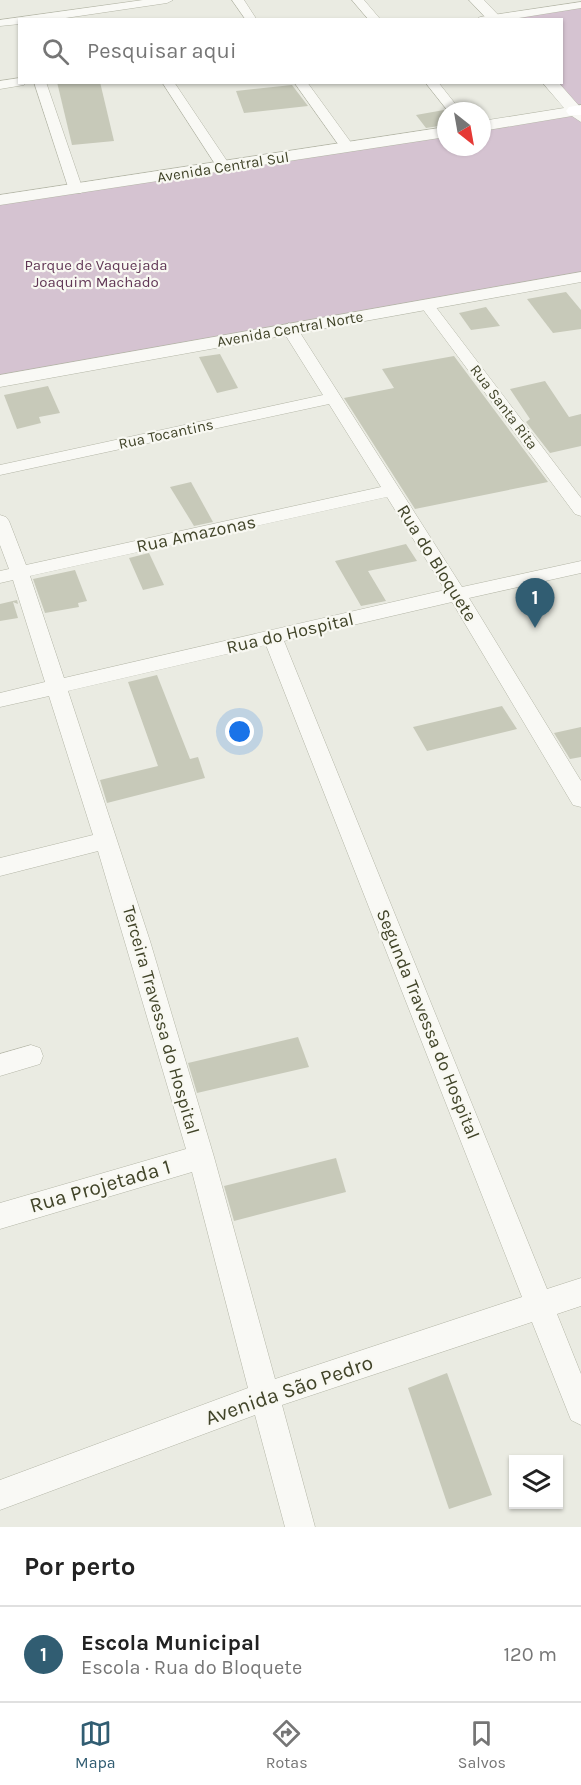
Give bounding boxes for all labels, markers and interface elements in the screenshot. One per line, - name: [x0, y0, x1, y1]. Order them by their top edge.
- search box: [18, 18, 563, 84]
- icon: search: [39, 35, 72, 68]
- text: Pesquisar aqui: [87, 38, 236, 64]
- north arrow: [437, 102, 491, 156]
- street label: Avenida Central Sul: [156, 148, 290, 186]
- park label: Parque de Vaquejada Joaquim Machado: [24, 256, 168, 291]
- street label: Avenida Central Norte: [216, 307, 364, 351]
- street label: Rua Santa Rita: [466, 361, 542, 453]
- street label: Rua Tocantins: [117, 415, 215, 453]
- street label: Rua do Bloquete: [392, 501, 482, 625]
- street label: Rua Amazonas: [134, 511, 258, 557]
- pin: 1: [516, 578, 554, 628]
- street label: Rua do Hospital: [224, 608, 356, 658]
- your location: [225, 717, 254, 746]
- street label: Terceira Travessa do Hospital: [118, 903, 204, 1137]
- street label: Segunda Travessa do Hospital: [372, 906, 484, 1142]
- street label: Rua Projetada 1: [27, 1154, 173, 1218]
- street label: Avenida São Pedro: [202, 1350, 376, 1430]
- map controls: [509, 1455, 563, 1509]
- button: layers: [509, 1455, 563, 1509]
- text: Por perto: [24, 1551, 135, 1582]
- text: Escola Municipal: [81, 1630, 261, 1656]
- text: 1: [40, 1643, 47, 1666]
- text: 120 m: [503, 1643, 557, 1666]
- text: Escola · Rua do Bloquete: [81, 1656, 302, 1679]
- tab: Mapa: [75, 1717, 116, 1772]
- tab: Rotas: [266, 1717, 308, 1772]
- tab: Salvos: [458, 1717, 506, 1772]

